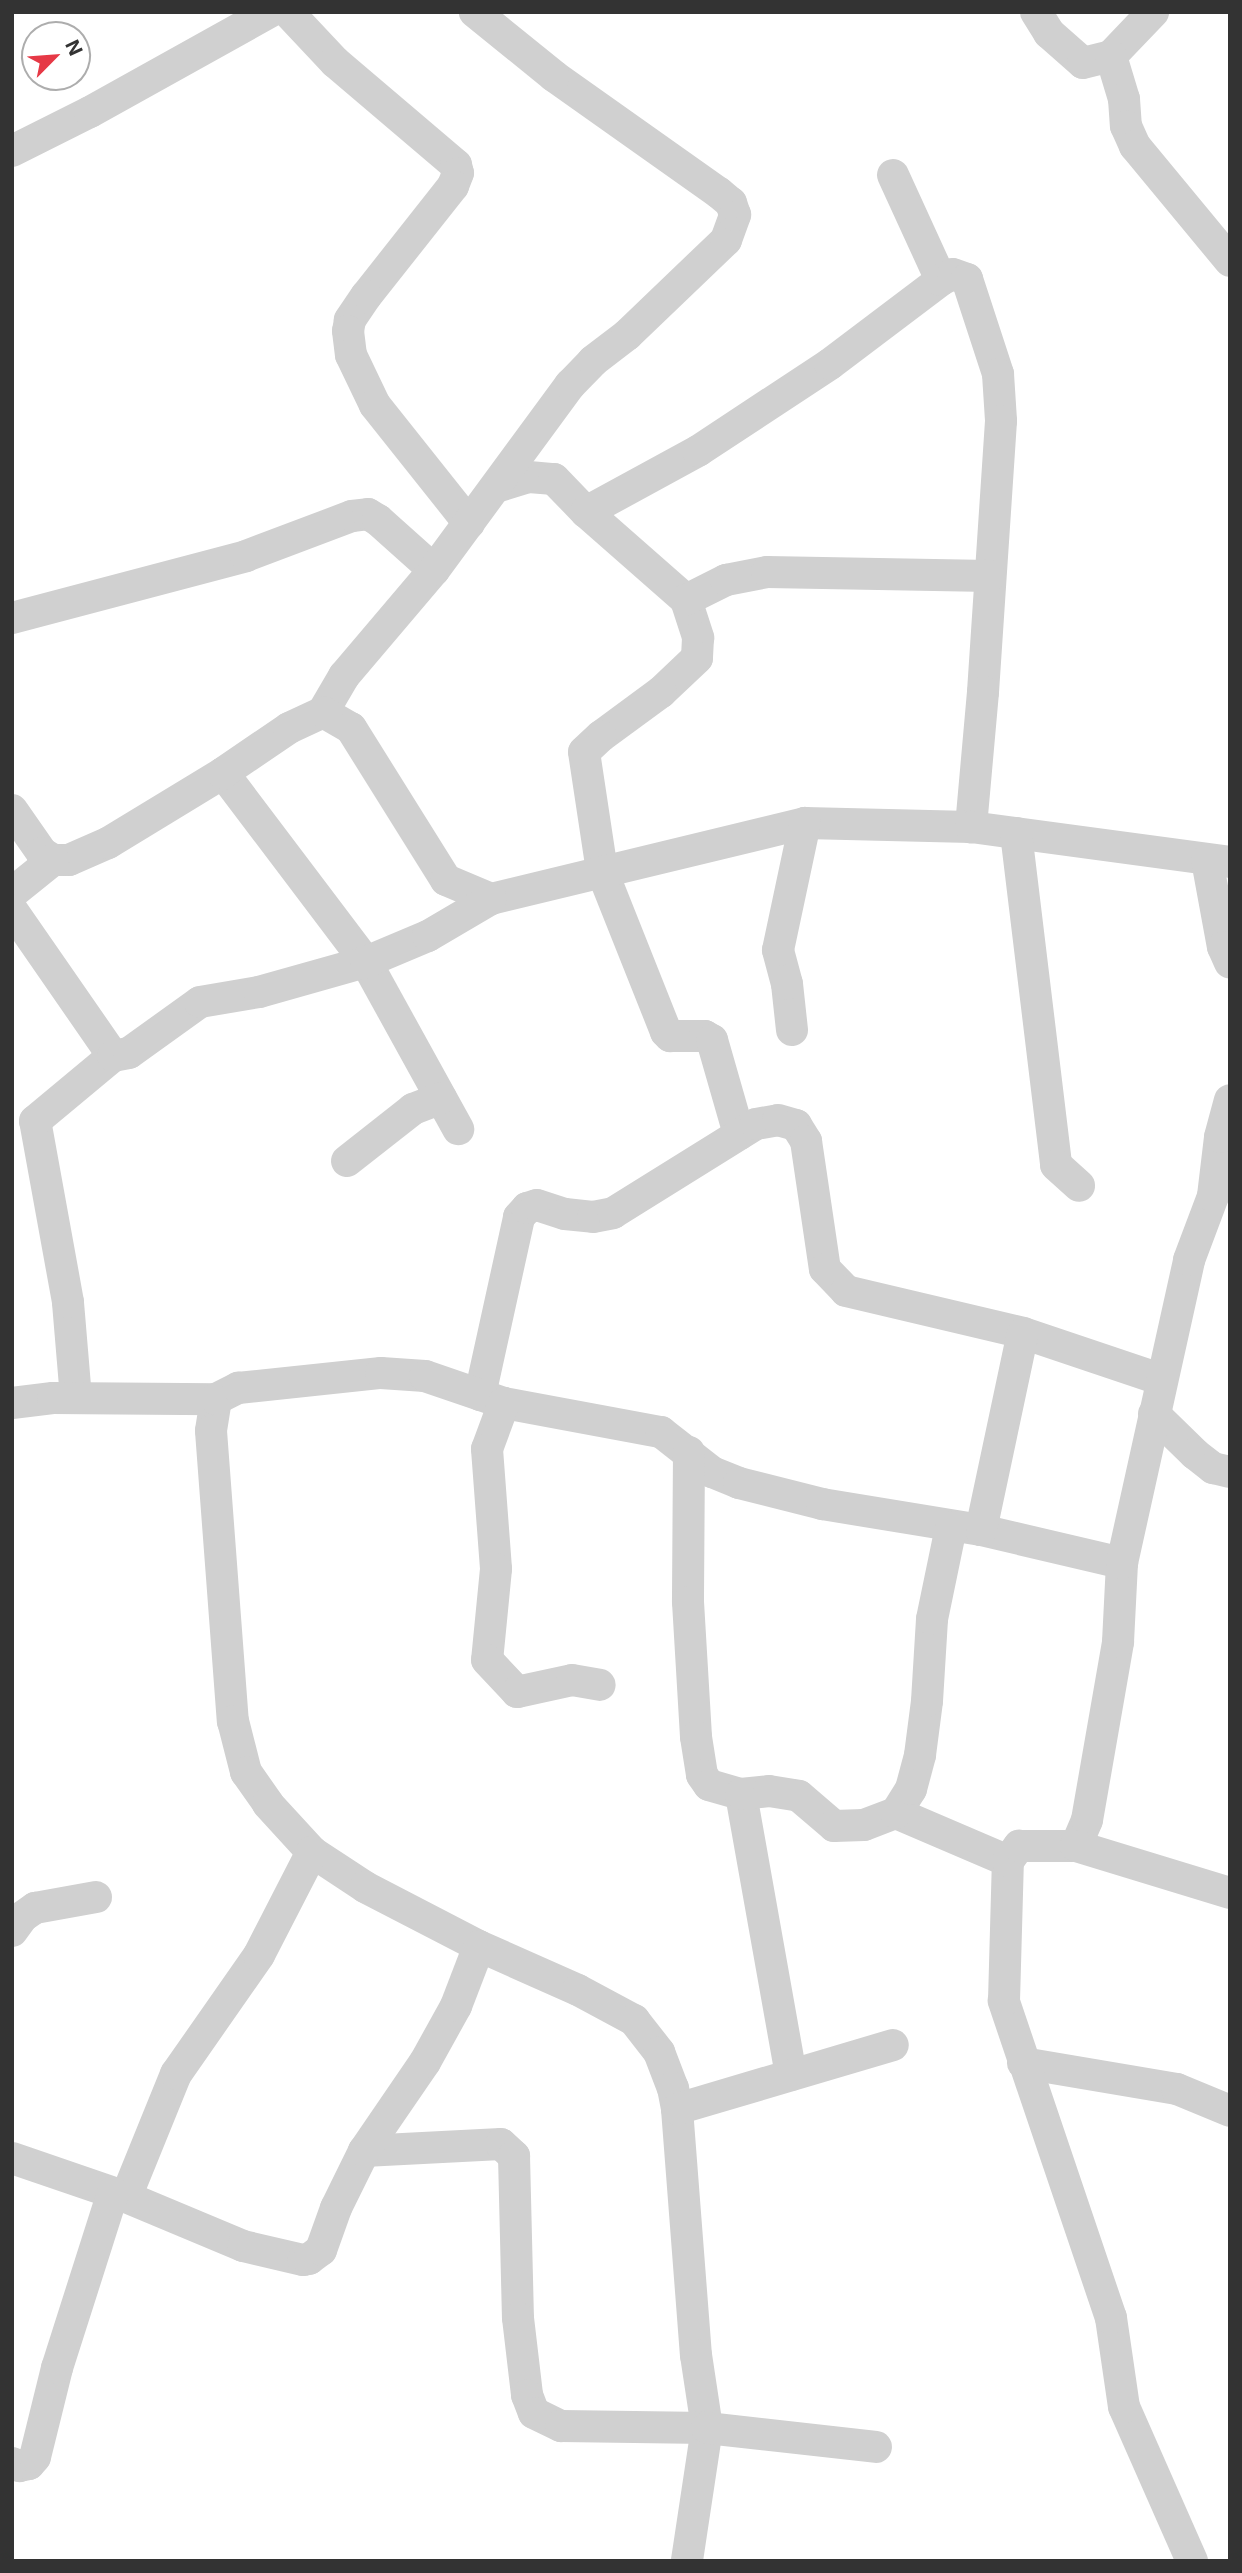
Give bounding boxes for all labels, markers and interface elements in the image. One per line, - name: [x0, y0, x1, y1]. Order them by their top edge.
- north arrow: [21, 21, 91, 91]
- text: N: [60, 36, 87, 59]

